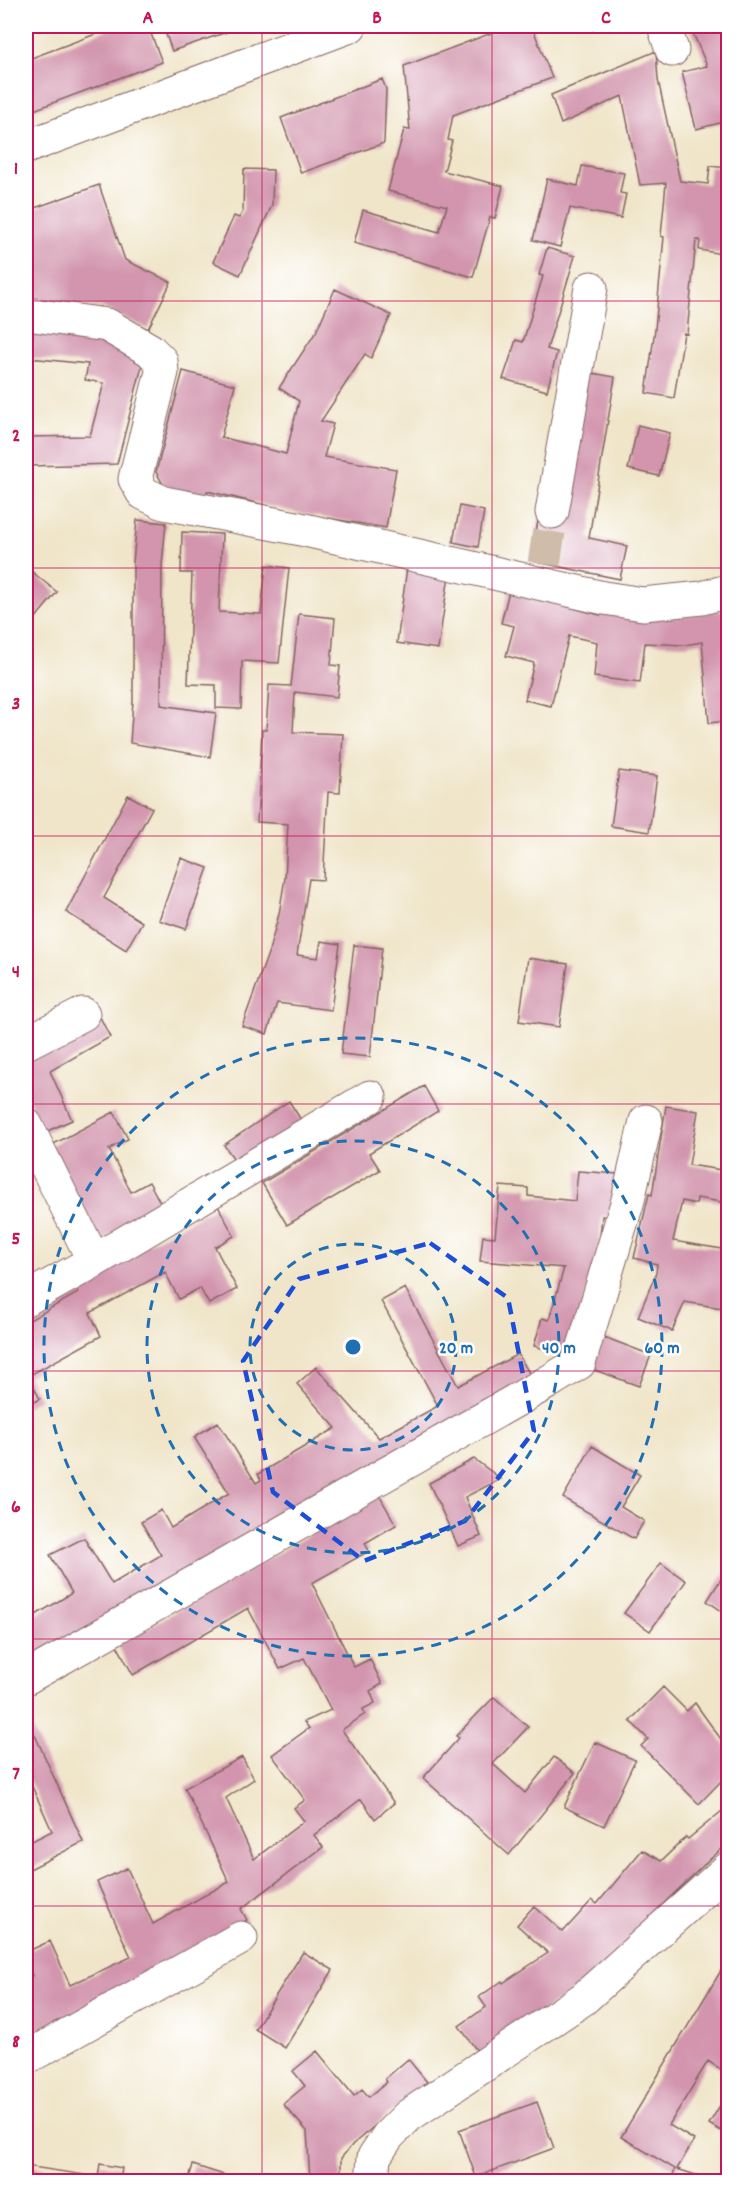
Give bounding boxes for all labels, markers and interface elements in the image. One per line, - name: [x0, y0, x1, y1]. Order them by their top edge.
- text: A: [143, 5, 154, 33]
- text: B: [372, 5, 382, 33]
- text: C: [601, 5, 611, 33]
- text: 1: [14, 156, 18, 184]
- text: 2: [12, 423, 20, 451]
- text: 3: [12, 691, 20, 719]
- text: 4: [12, 959, 20, 987]
- text: 5: [11, 1226, 21, 1254]
- centre of rings: [343, 1337, 363, 1357]
- text: 20 m: [439, 1337, 473, 1362]
- text: 40 m: [542, 1337, 576, 1362]
- text: 60 m: [644, 1337, 680, 1362]
- text: 6: [11, 1494, 21, 1522]
- text: 7: [12, 1761, 20, 1789]
- text: 8: [12, 2029, 20, 2057]

